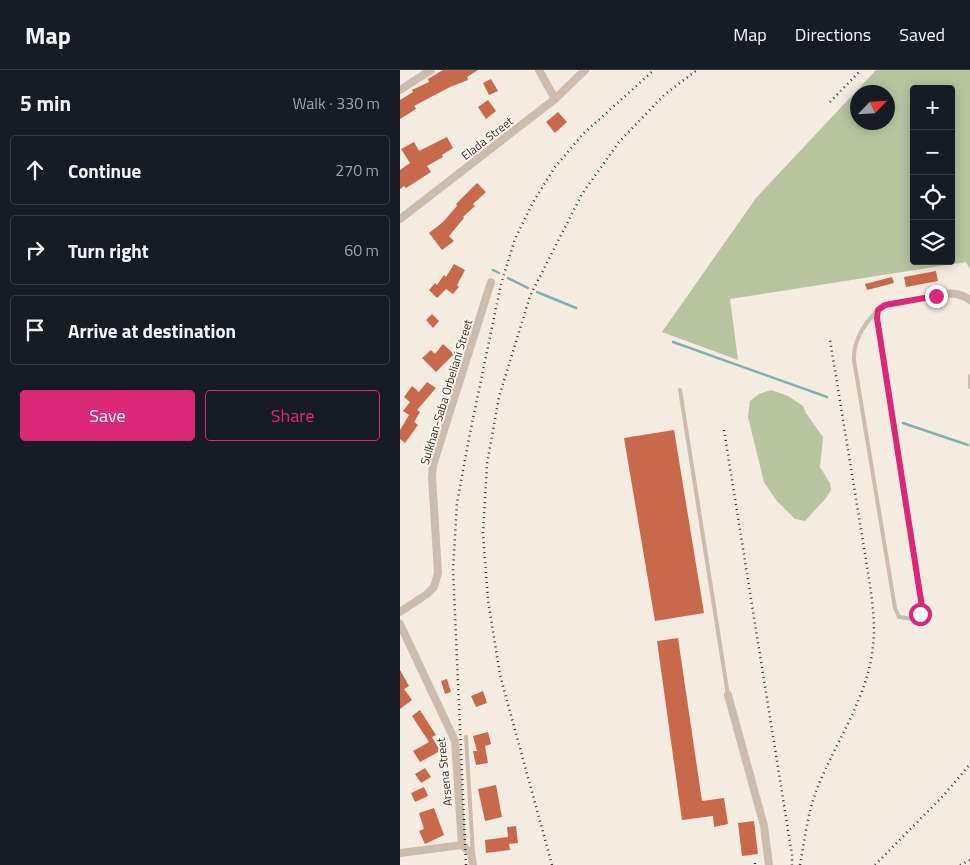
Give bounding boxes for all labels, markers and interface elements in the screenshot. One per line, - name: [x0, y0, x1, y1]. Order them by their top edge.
- text: Map: [25, 17, 71, 53]
- text: Map: [733, 21, 767, 48]
- text: Directions: [795, 21, 871, 48]
- text: Saved: [899, 21, 945, 48]
- north arrow: [850, 85, 895, 130]
- map controls: [910, 85, 955, 265]
- button: +: [910, 85, 955, 130]
- text: 5 min: [20, 87, 71, 119]
- text: Walk · 330 m: [292, 91, 380, 115]
- street label: Elada Street: [457, 111, 518, 164]
- button: −: [910, 130, 955, 175]
- icon: ahead: [21, 156, 49, 184]
- text: Continue: [68, 156, 141, 185]
- text: 270 m: [335, 158, 379, 182]
- button: locate: [910, 175, 955, 220]
- button: layers: [910, 220, 955, 265]
- icon: right: [21, 236, 49, 264]
- text: Turn right: [68, 236, 149, 265]
- text: 60 m: [344, 238, 379, 262]
- route end: [925, 285, 948, 308]
- icon: arrive: [21, 316, 49, 344]
- text: Arrive at destination: [68, 316, 236, 345]
- street label: Sulkhan-Saba Orbeliani Street: [415, 316, 477, 467]
- button: Save: [20, 390, 195, 441]
- button: Share: [205, 390, 380, 441]
- route start: [909, 603, 932, 626]
- street label: Arsena Street: [431, 736, 457, 807]

